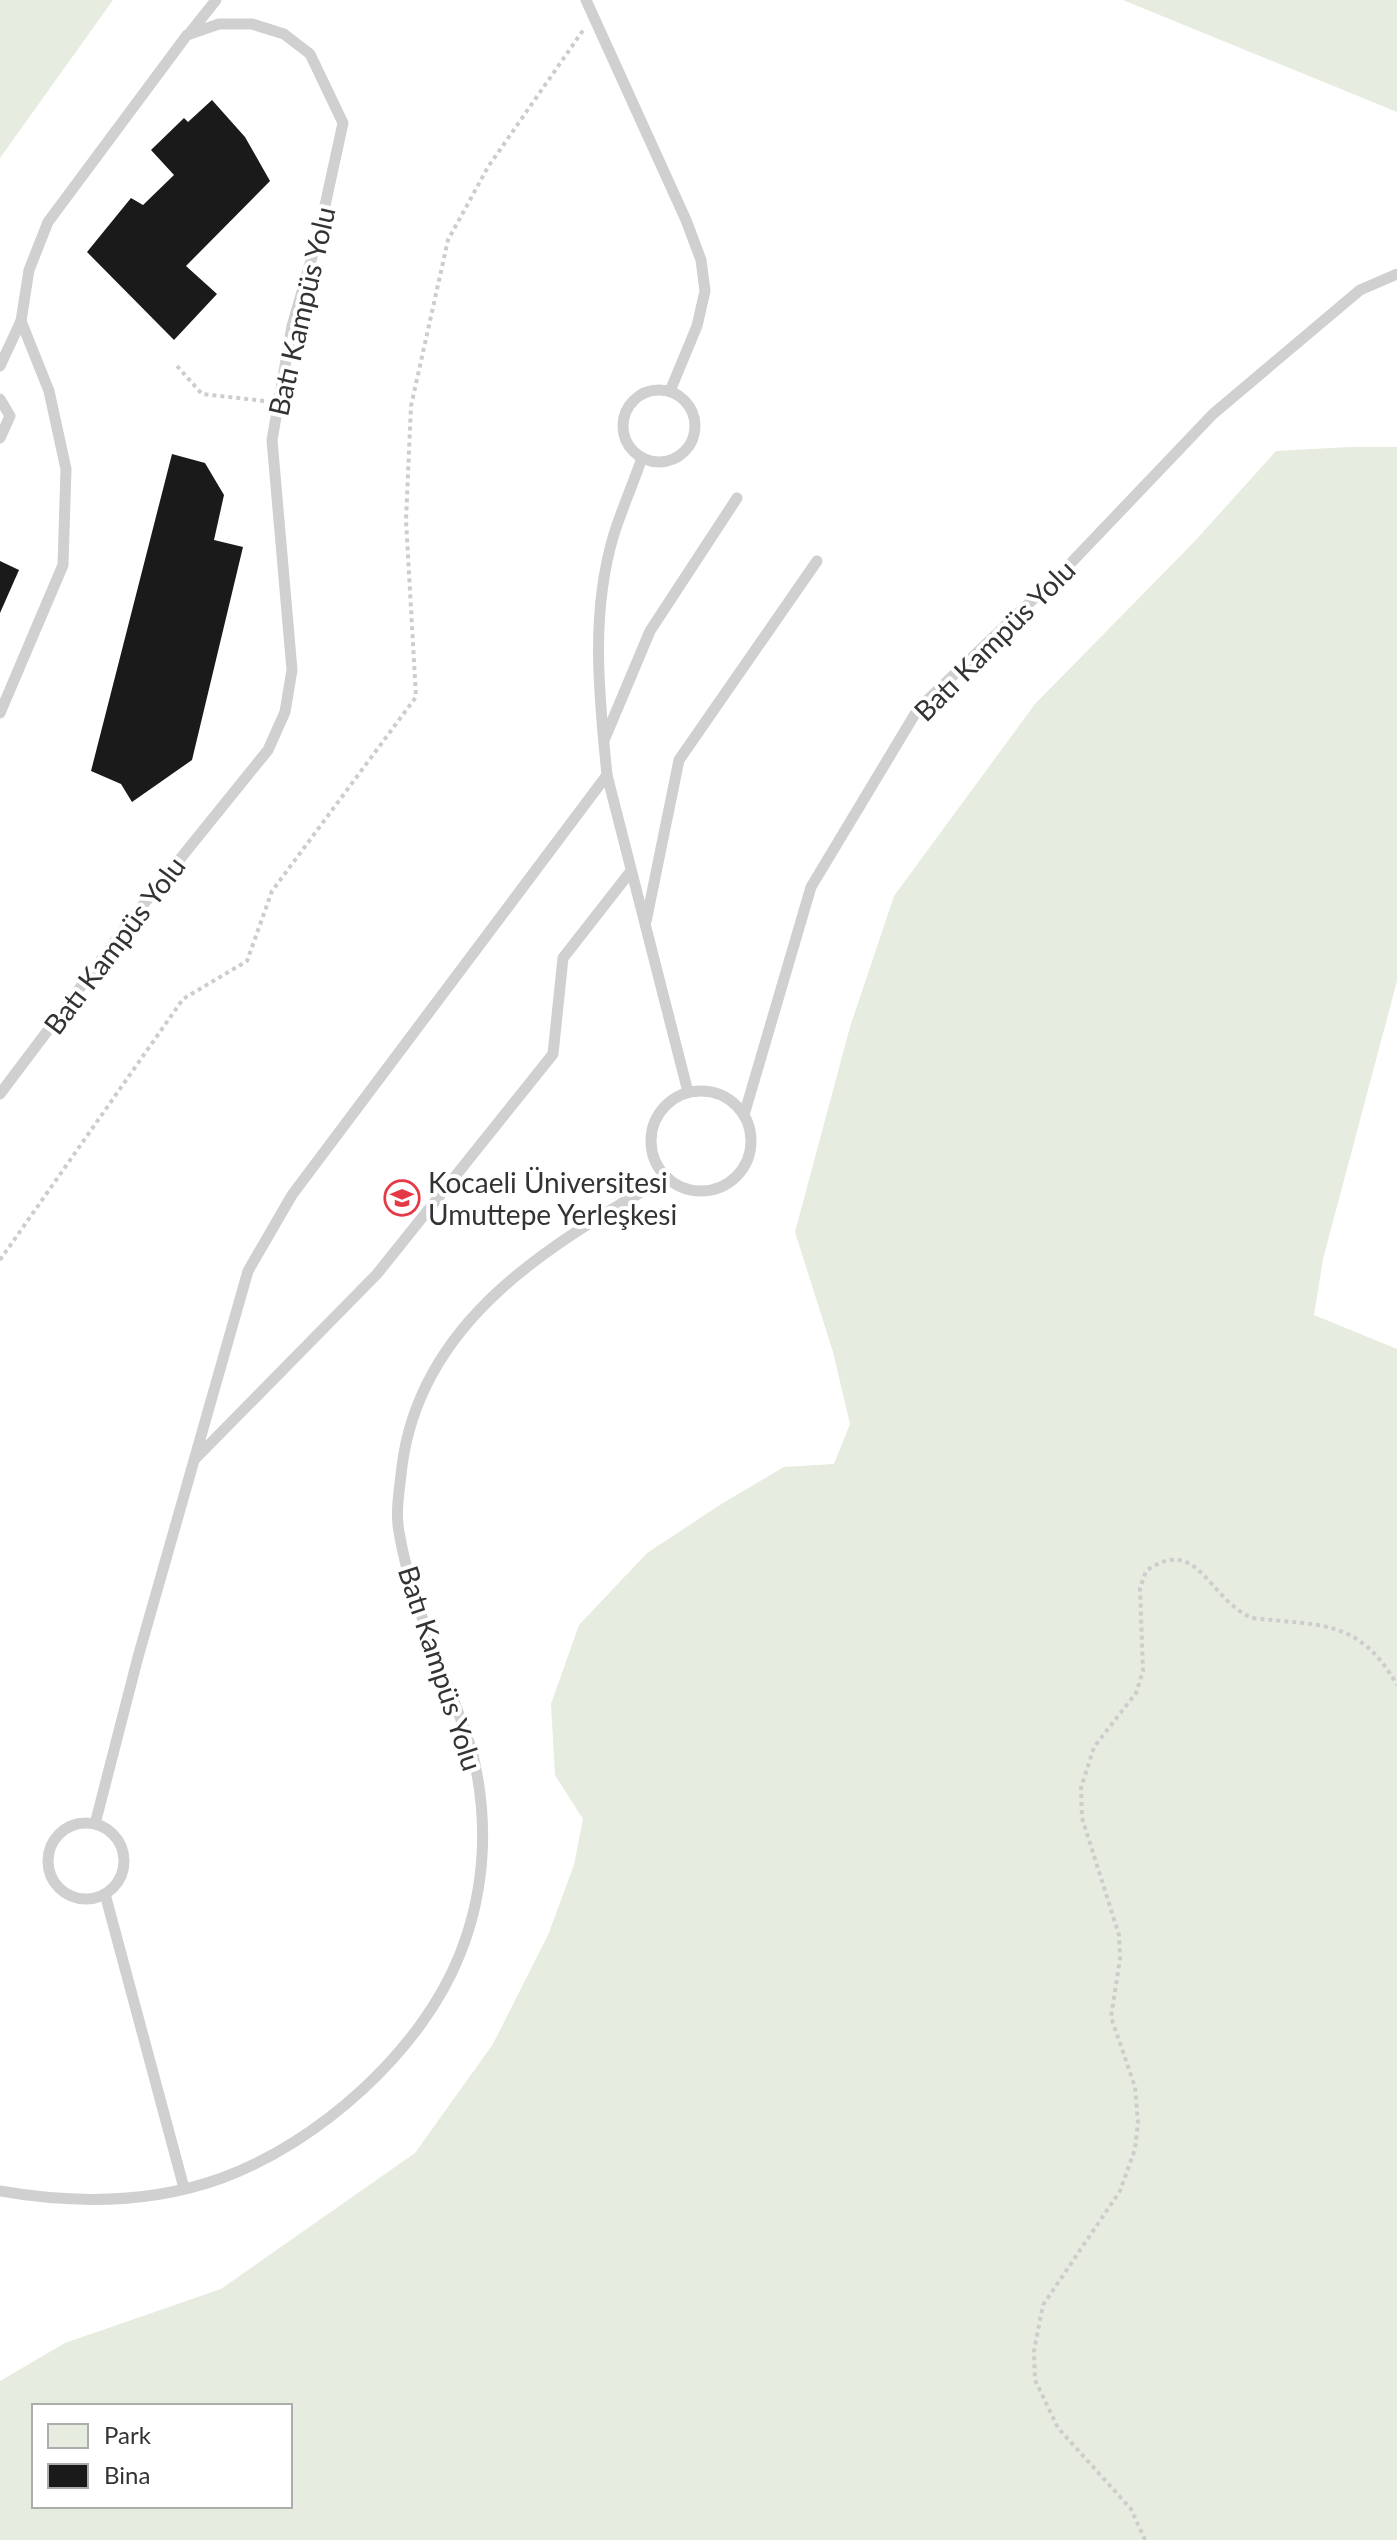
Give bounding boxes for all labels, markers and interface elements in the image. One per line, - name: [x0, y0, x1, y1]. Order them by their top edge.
- street label: Batı Kampüs Yolu: [260, 203, 342, 419]
- street label: Batı Kampüs Yolu: [907, 553, 1081, 727]
- street label: Batı Kampüs Yolu: [36, 850, 192, 1040]
- place label: Kocaeli Üniversitesi Umuttepe Yerleşkesi: [428, 1165, 677, 1231]
- school or university icon: Kocaeli Üniversitesi Umuttepe Yerleşkesi: [383, 1179, 421, 1217]
- street label: Batı Kampüs Yolu: [392, 1561, 490, 1775]
- legend: [32, 2404, 292, 2508]
- text: Park: [104, 2420, 152, 2449]
- text: Bina: [104, 2460, 150, 2489]

